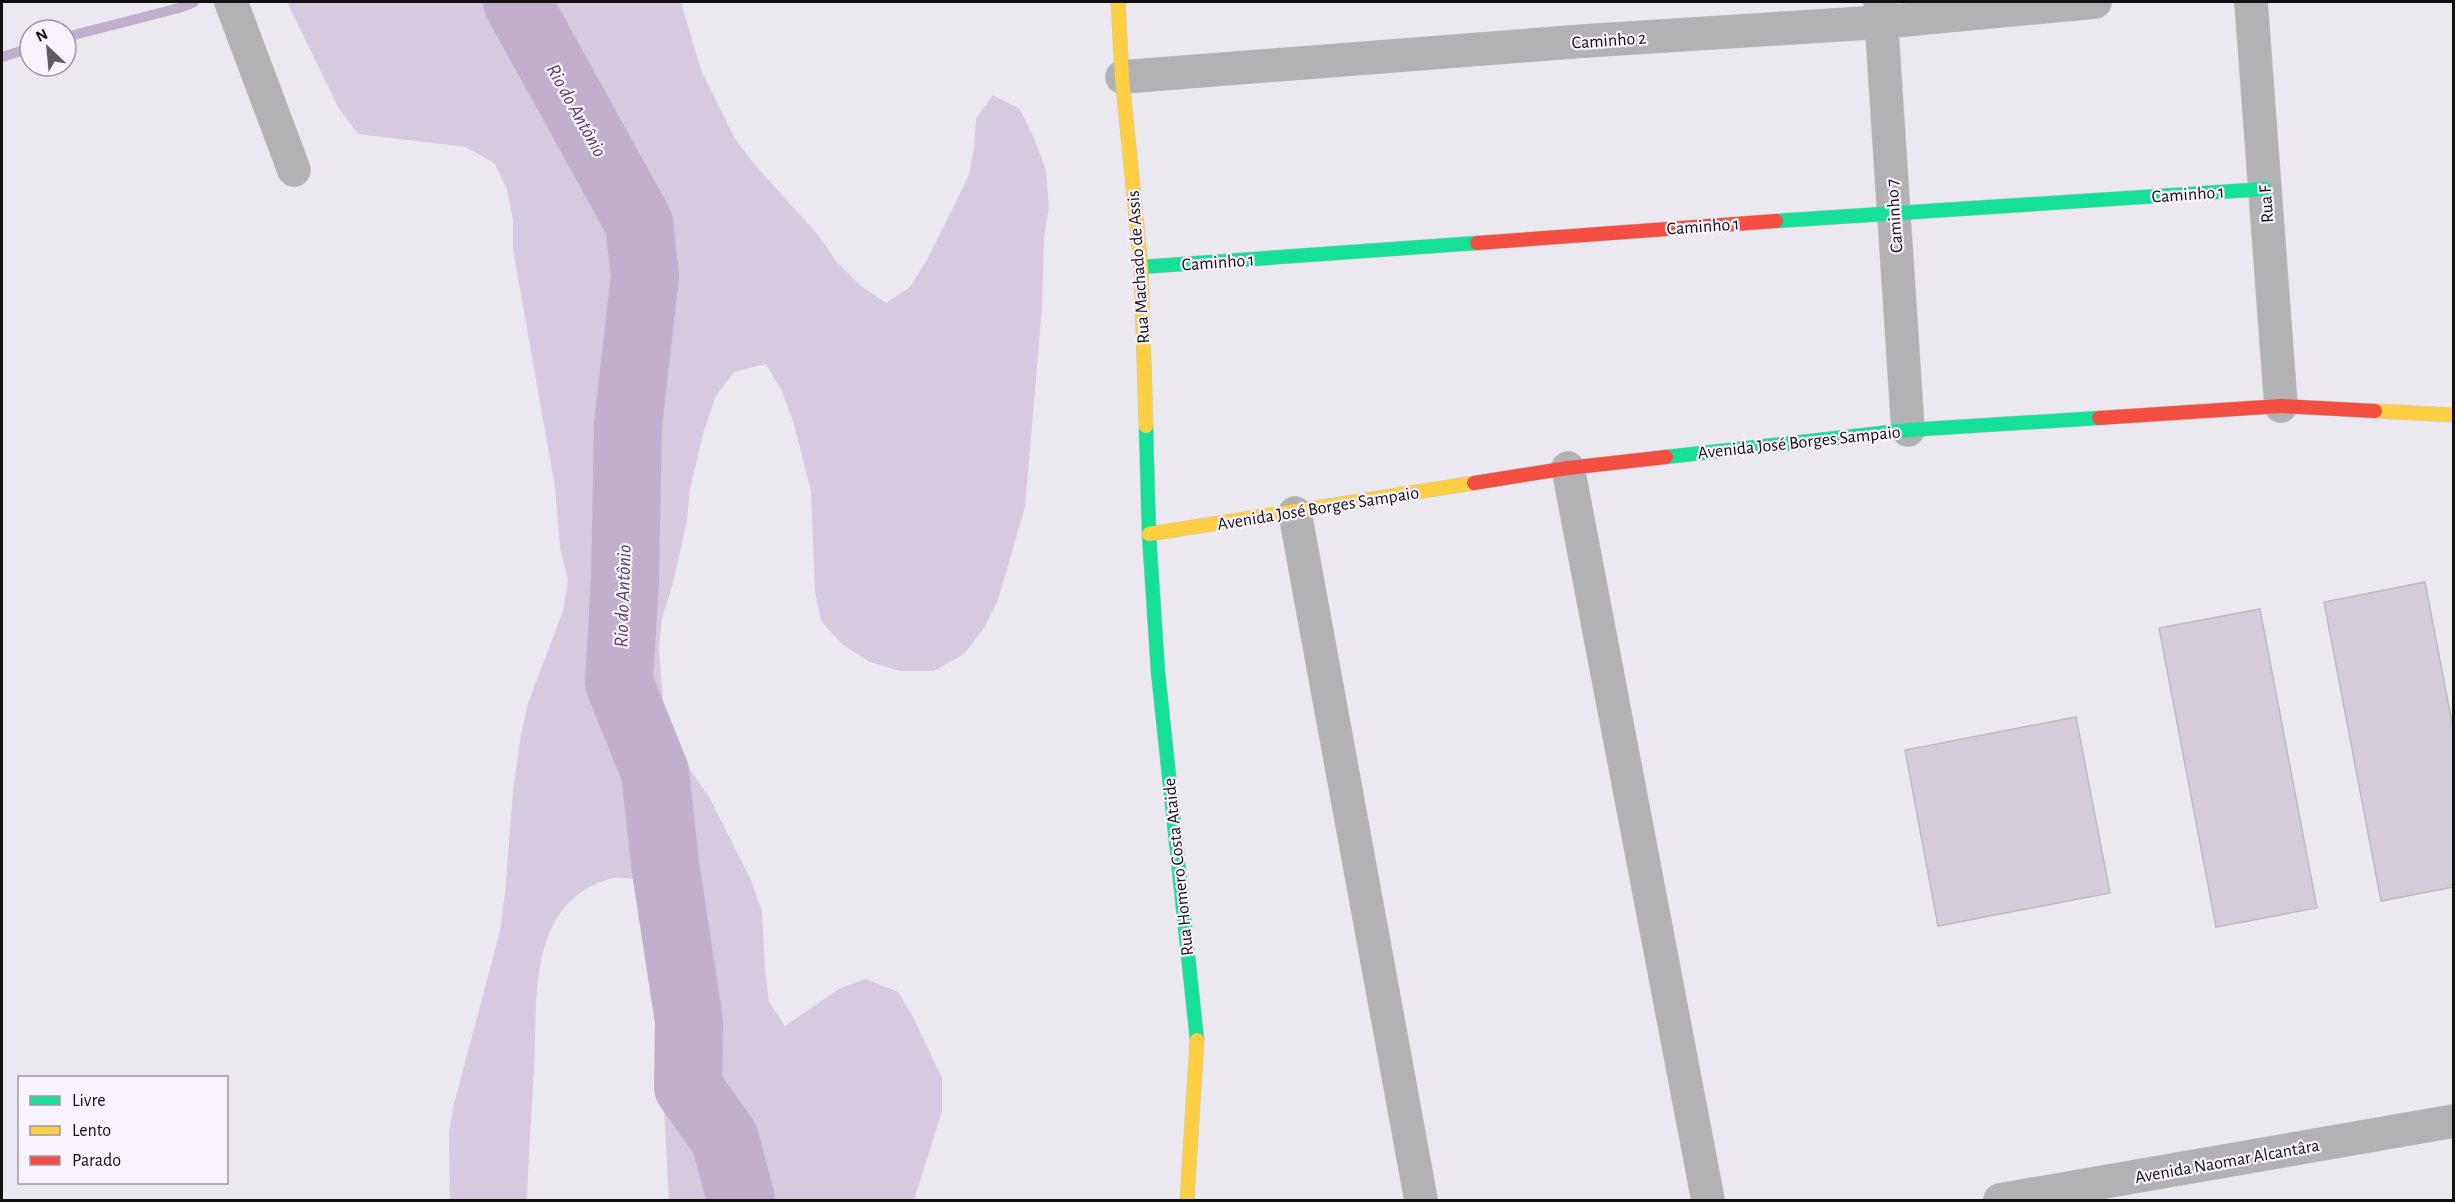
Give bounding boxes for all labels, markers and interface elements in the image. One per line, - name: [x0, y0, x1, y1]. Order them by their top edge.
- north arrow: [18, 18, 78, 78]
- text: N: [33, 26, 50, 45]
- street label: Caminho 2: [1571, 29, 1647, 53]
- water label: Rio do Antônio: [542, 61, 610, 160]
- street label: Caminho 7: [1883, 178, 1907, 254]
- street label: Caminho 1: [2151, 183, 2225, 207]
- street label: Rua F: [2257, 184, 2277, 223]
- street label: Rua Machado de Assis: [1125, 190, 1153, 344]
- street label: Caminho 1: [1666, 215, 1740, 239]
- street label: Caminho 1: [1181, 251, 1255, 275]
- street label: Avenida José Borges Sampaio: [1697, 423, 1902, 463]
- street label: Avenida José Borges Sampaio: [1216, 484, 1420, 534]
- water label: Rio do Antônio: [611, 544, 635, 648]
- street label: Rua Homero Costa Ataide: [1161, 777, 1197, 957]
- legend: [18, 1076, 228, 1184]
- text: Livre: [72, 1092, 106, 1110]
- text: Lento: [72, 1122, 111, 1140]
- street label: Avenida Naomar Alcantâra: [2134, 1137, 2321, 1187]
- text: Parado: [72, 1152, 121, 1170]

